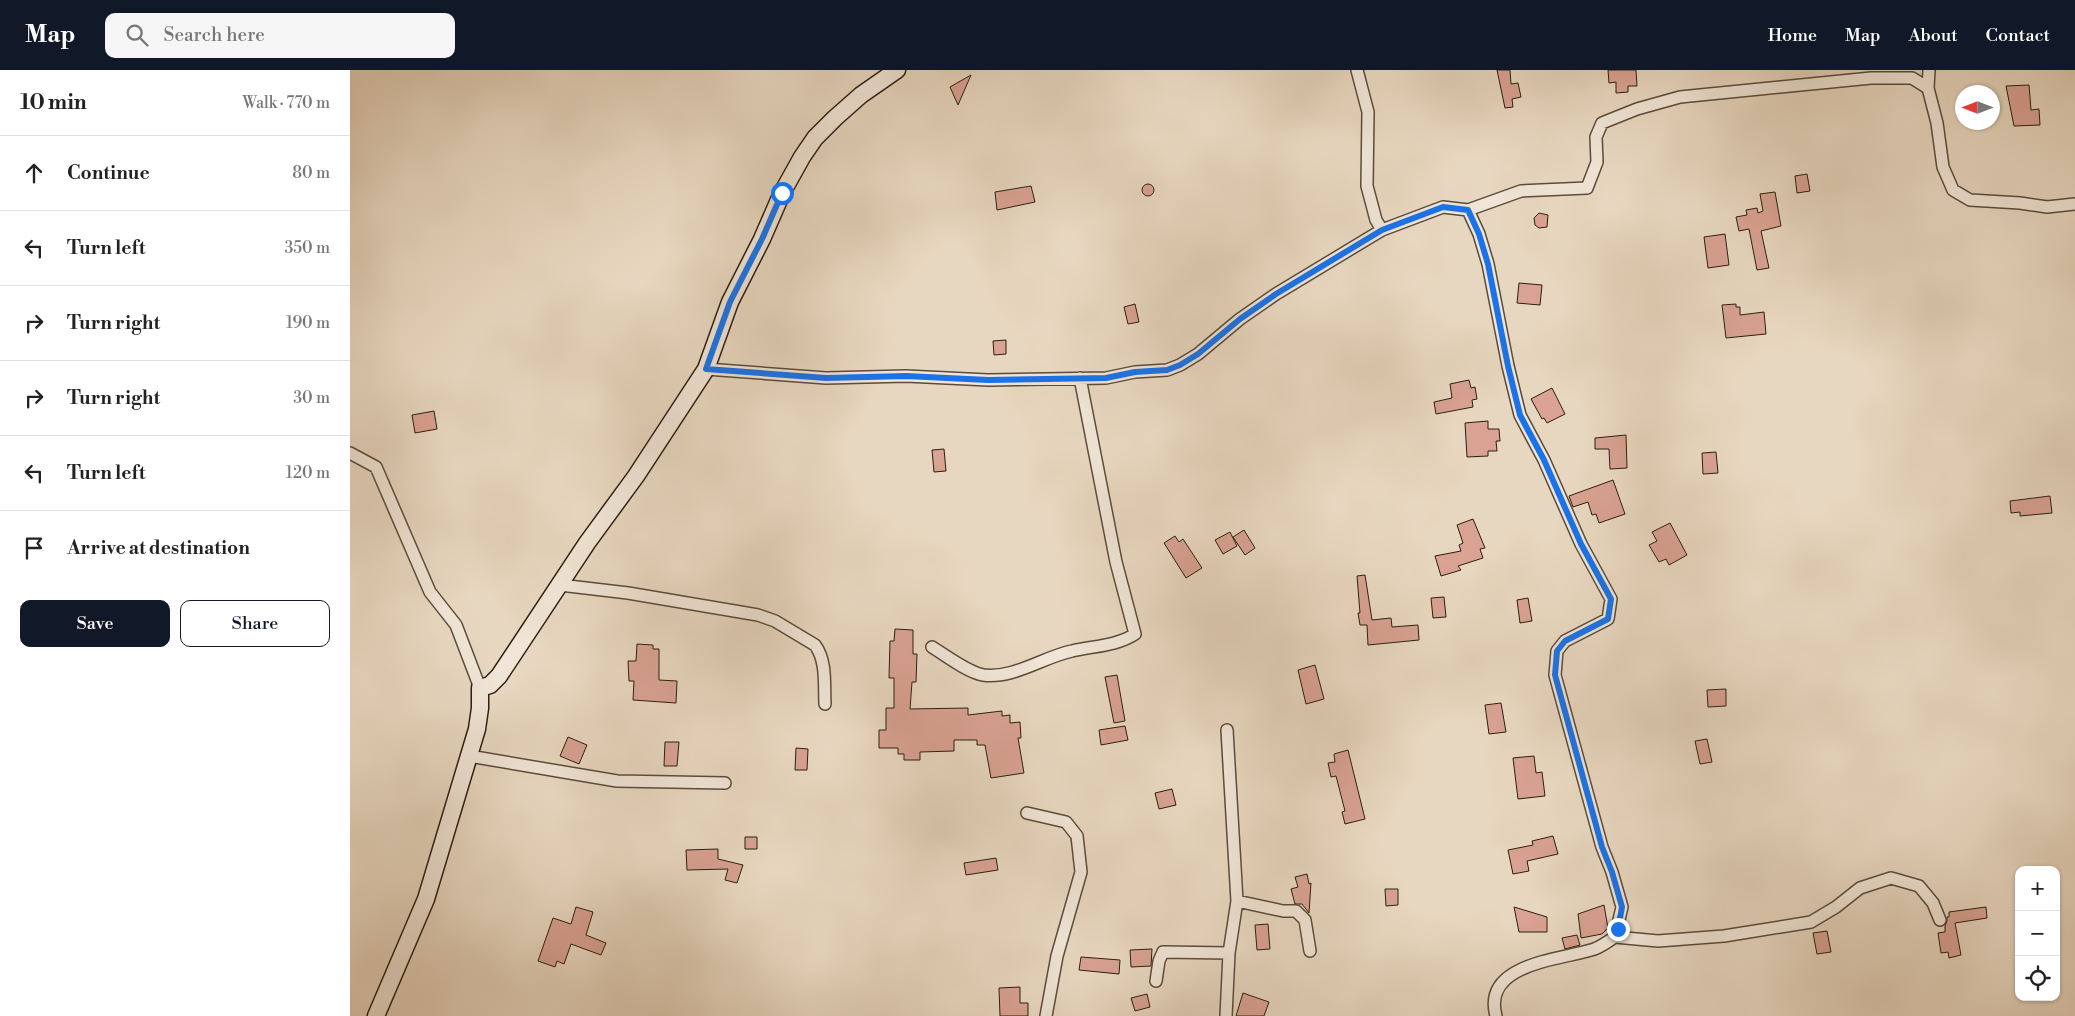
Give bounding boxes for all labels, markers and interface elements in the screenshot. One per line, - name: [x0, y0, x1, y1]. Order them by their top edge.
- search box: [105, 13, 455, 58]
- text: Map: [25, 20, 75, 50]
- icon: search: [123, 21, 151, 49]
- text: Search here: [163, 23, 265, 47]
- text: Home: [1768, 24, 1817, 47]
- text: Map: [1845, 24, 1881, 47]
- text: About: [1909, 24, 1958, 47]
- text: Contact: [1986, 24, 2050, 47]
- north arrow: [1955, 85, 2000, 130]
- text: 10 min: [20, 90, 87, 116]
- text: Walk · 770 m: [242, 93, 330, 113]
- icon: ahead: [20, 159, 48, 187]
- text: Continue: [67, 161, 150, 185]
- text: 80 m: [292, 163, 330, 183]
- route start: [771, 182, 794, 205]
- icon: left: [20, 234, 48, 262]
- text: Turn left: [67, 236, 146, 260]
- text: 350 m: [284, 238, 330, 258]
- icon: right: [20, 309, 48, 337]
- text: Turn right: [67, 311, 160, 335]
- text: 190 m: [286, 313, 330, 333]
- icon: right: [20, 384, 48, 412]
- text: Turn right: [67, 386, 160, 410]
- text: 30 m: [293, 388, 330, 408]
- icon: left: [20, 459, 48, 487]
- text: Turn left: [67, 461, 146, 485]
- text: 120 m: [286, 463, 330, 483]
- icon: arrive: [20, 534, 48, 562]
- text: Arrive at destination: [67, 536, 250, 560]
- button: Save: [20, 600, 170, 647]
- button: Share: [180, 600, 330, 647]
- map controls: [2015, 866, 2060, 1001]
- button: +: [2015, 866, 2060, 911]
- button: −: [2015, 911, 2060, 956]
- route end: [1607, 918, 1630, 941]
- button: locate: [2015, 956, 2060, 1001]

